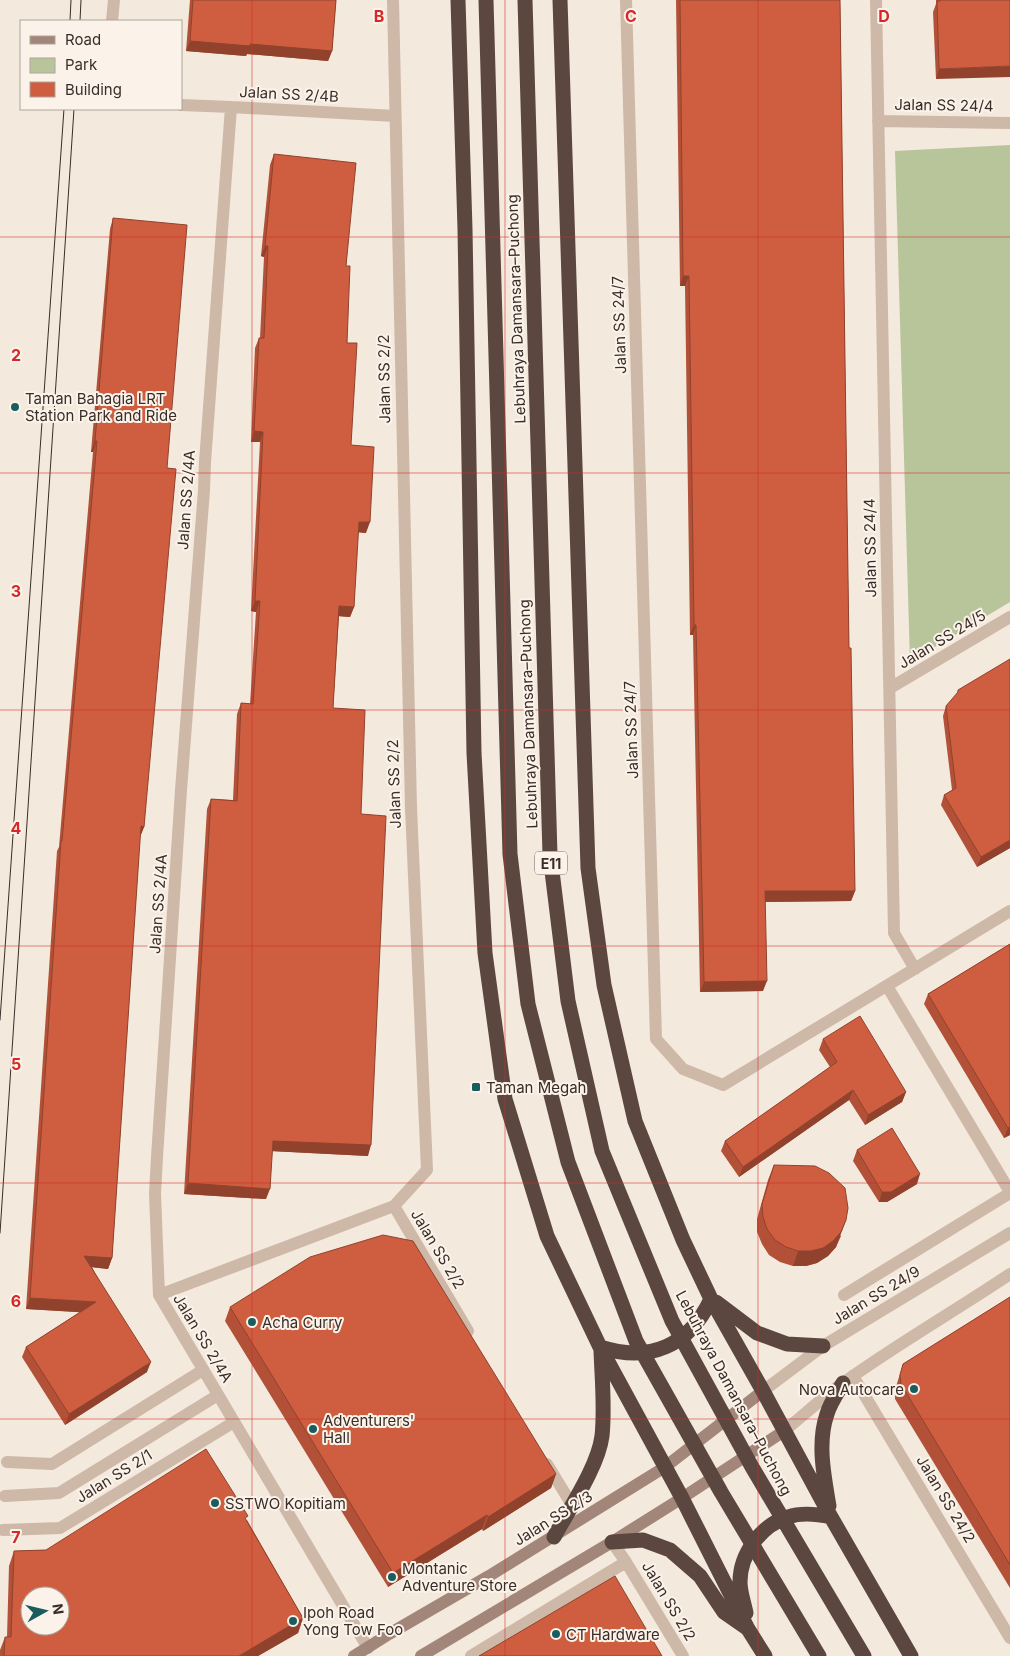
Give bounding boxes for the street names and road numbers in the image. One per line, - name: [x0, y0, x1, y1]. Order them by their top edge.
- street label: Jalan SS 2/4B: [239, 82, 339, 106]
- street label: Jalan SS 24/4: [894, 95, 994, 115]
- street label: Lebuhraya Damansara–Puchong: [503, 194, 529, 424]
- street label: Jalan SS 24/7: [608, 276, 630, 374]
- street label: Jalan SS 2/2: [374, 334, 394, 424]
- street label: Jalan SS 2/4A: [173, 449, 199, 551]
- street label: Jalan SS 24/4: [860, 498, 880, 598]
- street label: Lebuhraya Damansara–Puchong: [515, 599, 541, 829]
- street label: Jalan SS 24/5: [895, 605, 989, 673]
- street label: Jalan SS 24/7: [620, 681, 642, 779]
- street label: Jalan SS 2/2: [383, 739, 405, 829]
- road number: E11: [535, 851, 567, 874]
- street label: Jalan SS 2/4A: [145, 853, 171, 955]
- street label: Jalan SS 2/2: [407, 1206, 469, 1292]
- street label: Jalan SS 24/9: [829, 1261, 923, 1329]
- street label: Lebuhraya Damansara–Puchong: [672, 1287, 796, 1499]
- street label: Jalan SS 2/4A: [169, 1290, 237, 1386]
- street label: Jalan SS 2/1: [72, 1445, 156, 1507]
- street label: Jalan SS 24/2: [912, 1452, 980, 1546]
- street label: Jalan SS 2/3: [510, 1486, 596, 1550]
- street label: Jalan SS 2/2: [638, 1558, 700, 1644]

